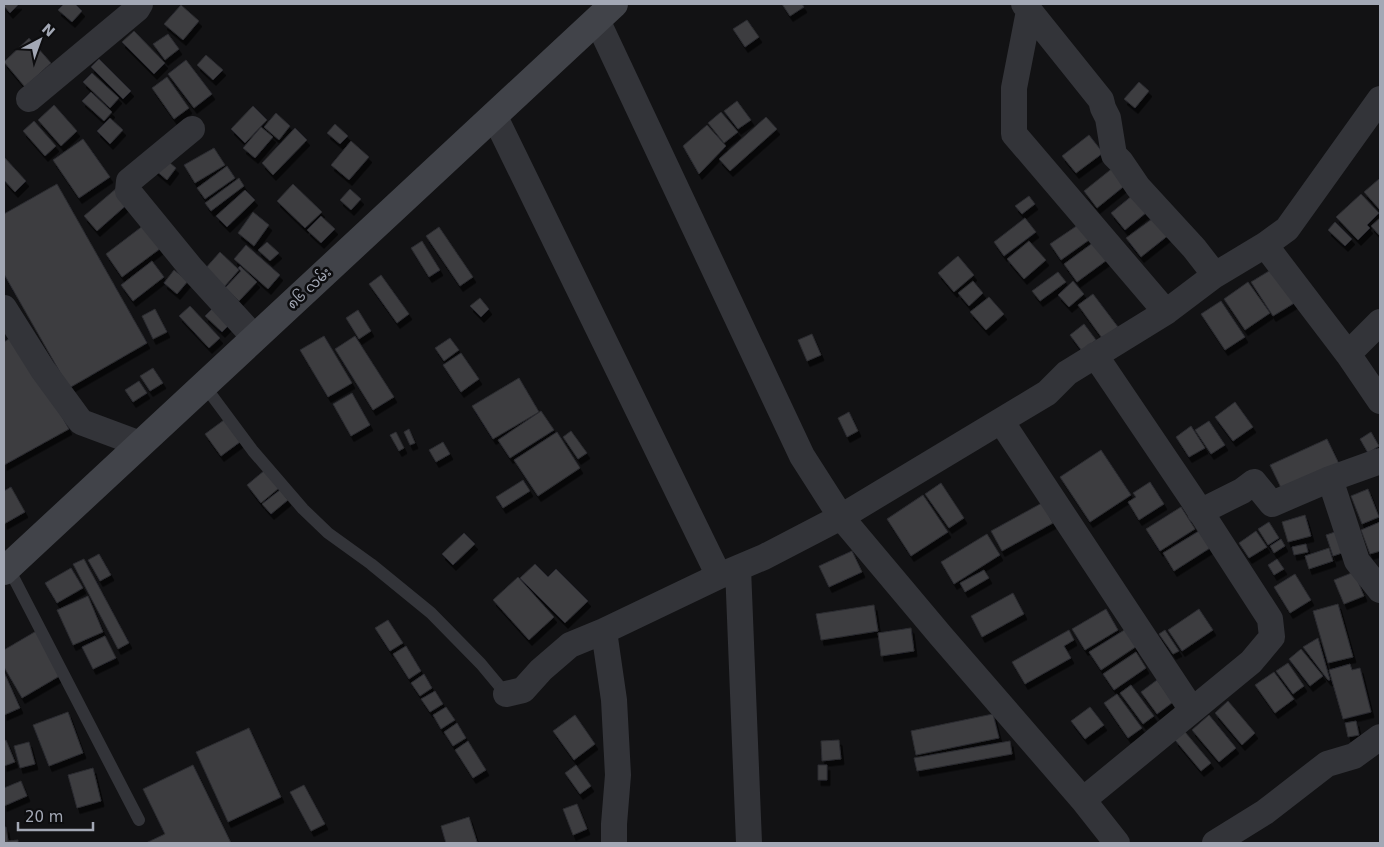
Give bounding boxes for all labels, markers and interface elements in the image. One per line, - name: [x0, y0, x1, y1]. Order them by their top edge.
- north arrow: [15, 15, 65, 65]
- text: N: [39, 20, 58, 40]
- street label: ၈၆ လမ်း: [283, 262, 334, 312]
- scale bar: [18, 800, 92, 832]
- text: 20 m: [25, 808, 63, 826]

